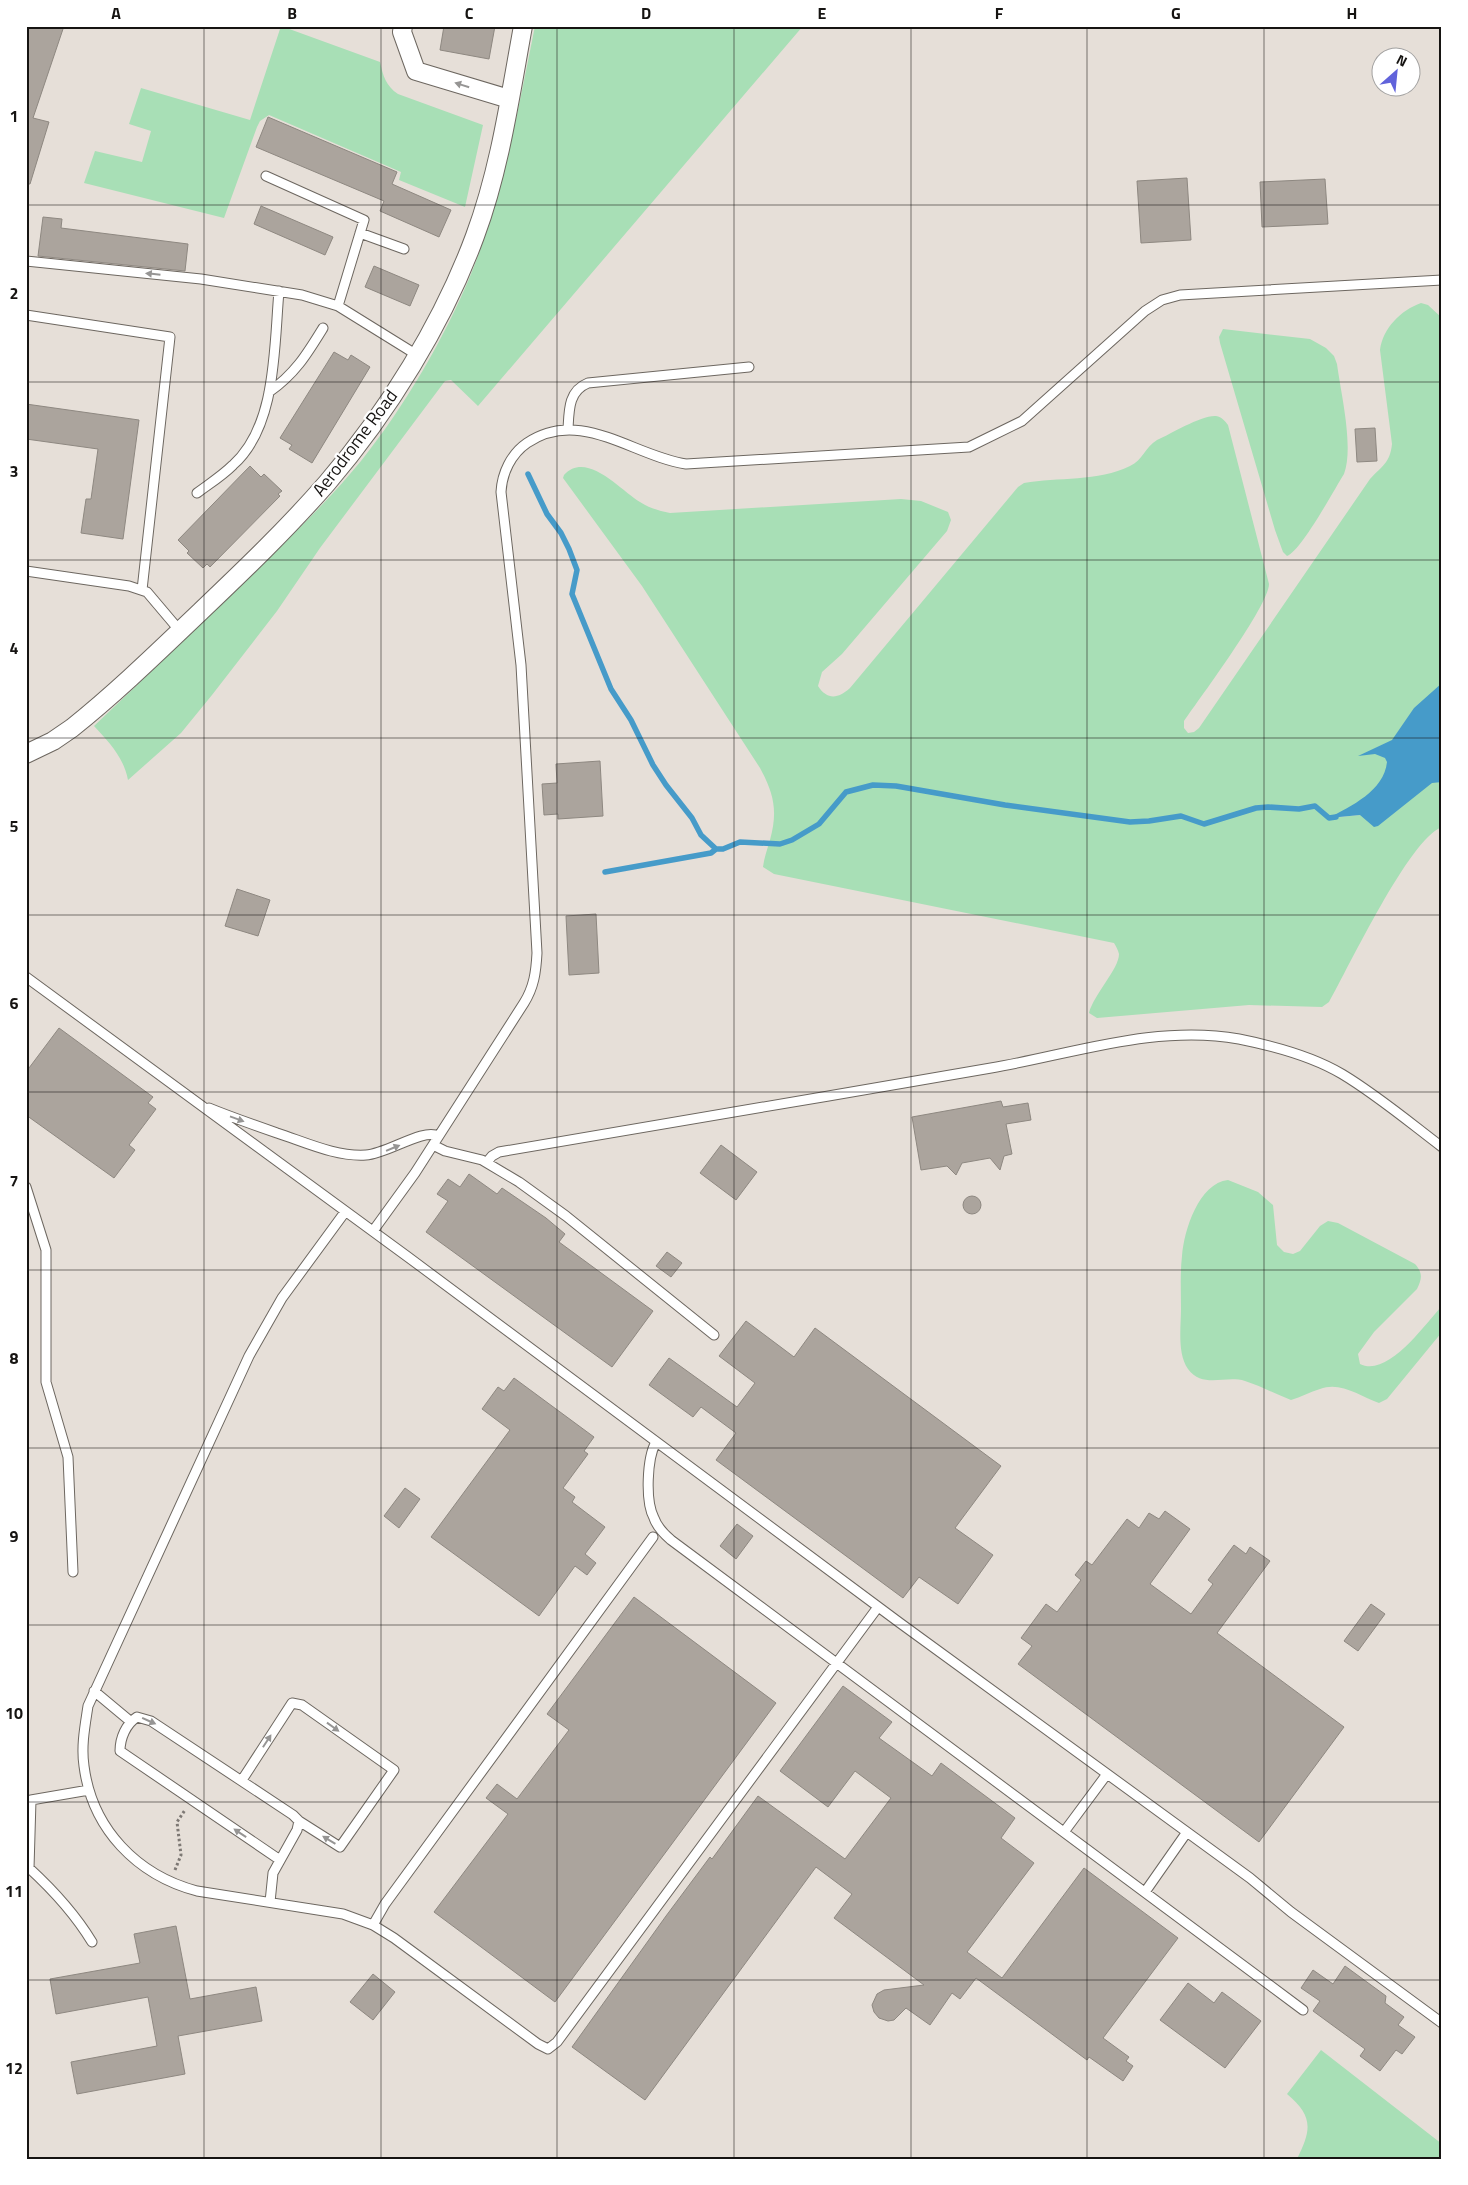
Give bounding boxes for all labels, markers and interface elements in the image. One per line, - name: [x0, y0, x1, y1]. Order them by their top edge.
- text: A: [111, 1, 121, 25]
- text: B: [287, 1, 297, 25]
- text: C: [465, 1, 474, 25]
- text: D: [641, 1, 651, 25]
- text: E: [818, 1, 827, 25]
- text: F: [995, 1, 1004, 25]
- text: G: [1171, 1, 1181, 25]
- text: H: [1347, 1, 1357, 25]
- north arrow: [1370, 48, 1420, 98]
- text: N: [1393, 48, 1411, 72]
- one-way arrow: [455, 81, 470, 89]
- text: 1: [10, 104, 18, 128]
- one-way arrow: [144, 270, 160, 278]
- text: 2: [10, 281, 18, 305]
- street label: Aerodrome Road: [305, 384, 404, 502]
- text: 3: [10, 459, 18, 483]
- text: 4: [10, 636, 19, 660]
- text: 5: [10, 814, 19, 838]
- text: 6: [10, 991, 19, 1015]
- one-way arrow: [230, 1116, 245, 1123]
- one-way arrow: [386, 1144, 401, 1152]
- text: 7: [10, 1169, 18, 1193]
- text: 8: [10, 1346, 19, 1370]
- text: 9: [10, 1524, 19, 1548]
- text: 10: [5, 1701, 23, 1725]
- one-way arrow: [142, 1717, 157, 1725]
- one-way arrow: [326, 1722, 339, 1733]
- one-way arrow: [262, 1735, 271, 1748]
- one-way arrow: [233, 1828, 246, 1837]
- one-way arrow: [323, 1835, 336, 1845]
- text: 11: [5, 1879, 23, 1903]
- text: 12: [5, 2056, 23, 2080]

